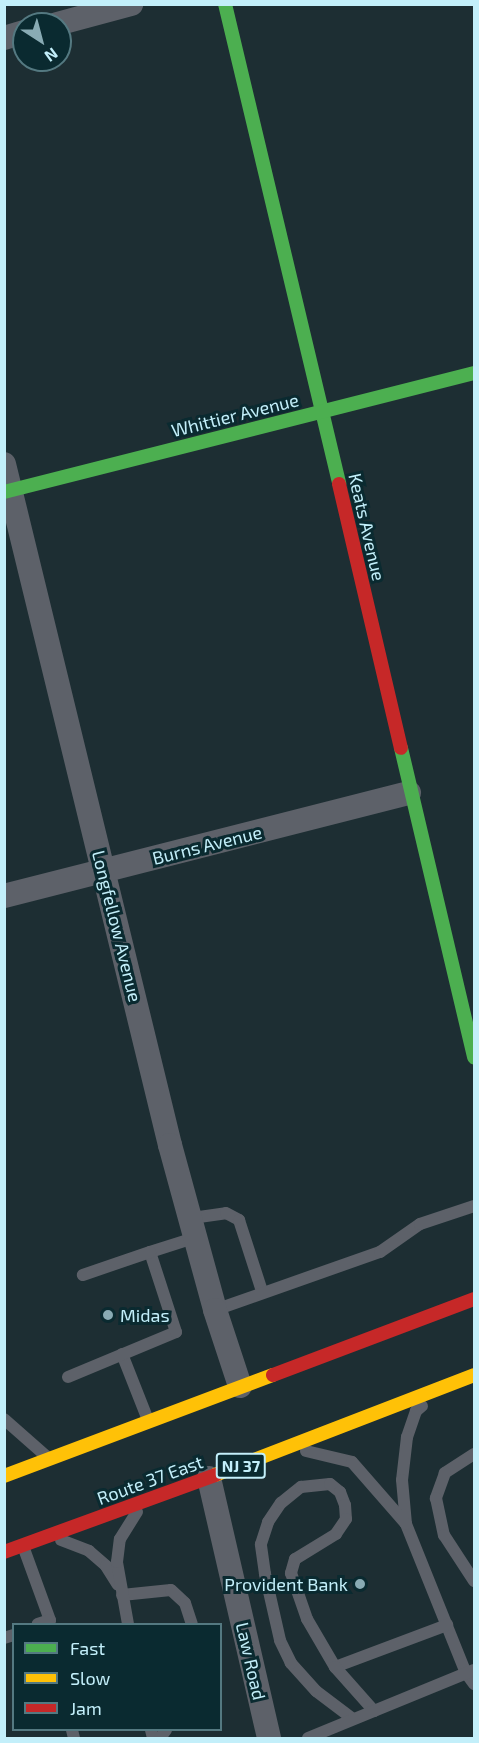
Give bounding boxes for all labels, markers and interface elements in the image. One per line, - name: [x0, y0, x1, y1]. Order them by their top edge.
- north arrow: [12, 12, 72, 72]
- text: N: [41, 44, 62, 66]
- street label: Whittier Avenue: [169, 389, 301, 441]
- street label: Keats Avenue: [344, 471, 390, 583]
- street label: Burns Avenue: [150, 821, 264, 869]
- street label: Longfellow Avenue: [88, 848, 146, 1004]
- place label: Midas: [120, 1304, 170, 1326]
- marker: Midas: [101, 1308, 115, 1322]
- street label: Route 37 East: [94, 1451, 206, 1509]
- road number: NJ 37: [216, 1453, 266, 1479]
- place label: Provident Bank: [224, 1573, 348, 1595]
- marker: Provident Bank: [353, 1577, 367, 1591]
- street label: Law Road: [232, 1620, 270, 1702]
- legend: [12, 1623, 222, 1731]
- text: Fast: [70, 1637, 105, 1659]
- text: Slow: [70, 1667, 110, 1689]
- text: Jam: [70, 1697, 102, 1719]

